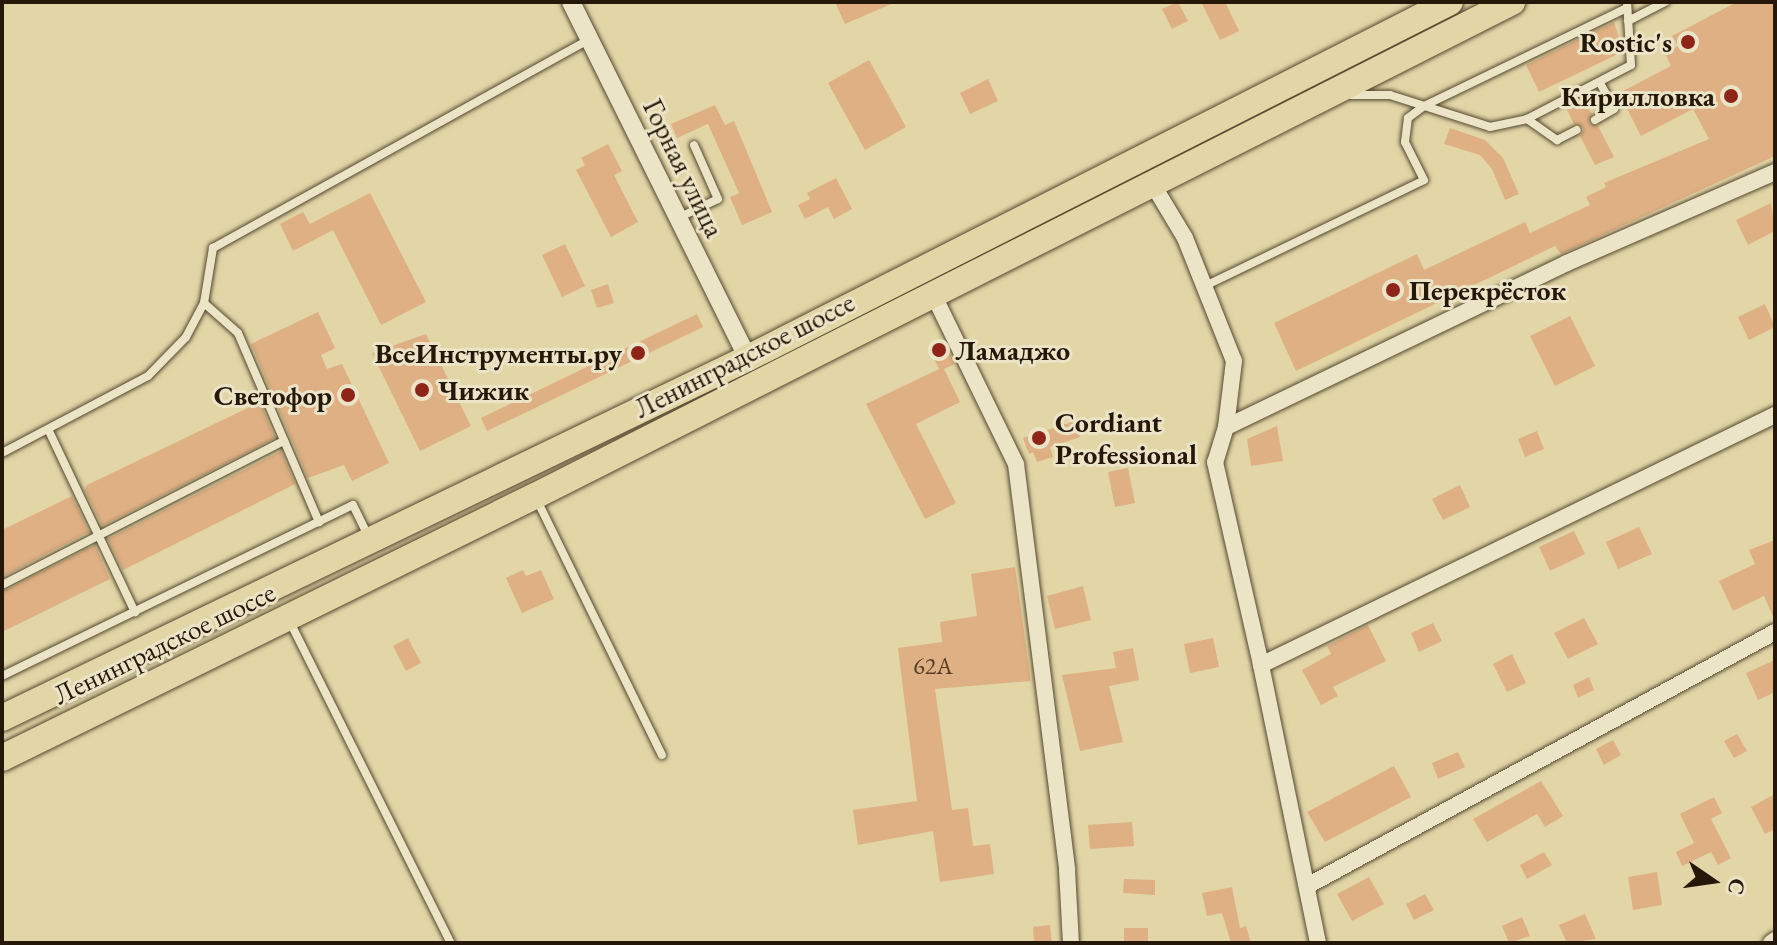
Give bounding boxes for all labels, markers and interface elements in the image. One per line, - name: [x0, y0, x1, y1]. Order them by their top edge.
- place label: Rostic's: [1580, 25, 1672, 59]
- marker: Rostic's: [1679, 33, 1697, 51]
- place label: Кирилловка: [1561, 79, 1715, 113]
- marker: Кирилловка: [1722, 87, 1740, 105]
- street label: Горная улица: [636, 93, 732, 243]
- place label: Перекрёсток: [1409, 273, 1566, 307]
- marker: Перекрёсток: [1384, 281, 1402, 299]
- street label: Ленинградское шоссе: [628, 285, 860, 425]
- place label: Ламаджо: [955, 333, 1070, 367]
- place label: ВсеИнструменты.ру: [375, 336, 622, 370]
- marker: Ламаджо: [930, 341, 948, 359]
- marker: ВсеИнструменты.ру: [629, 344, 647, 362]
- place label: Чижик: [438, 373, 529, 407]
- place label: Светофор: [214, 378, 332, 412]
- marker: Чижик: [413, 381, 431, 399]
- marker: Светофор: [339, 386, 357, 404]
- place label: Cordiant Professional: [1055, 405, 1197, 471]
- marker: Cordiant Professional: [1030, 429, 1048, 447]
- street label: Ленинградское шоссе: [48, 575, 280, 711]
- house number: 62А: [913, 652, 953, 680]
- north arrow: [1673, 841, 1753, 921]
- text: С: [1721, 876, 1753, 897]

